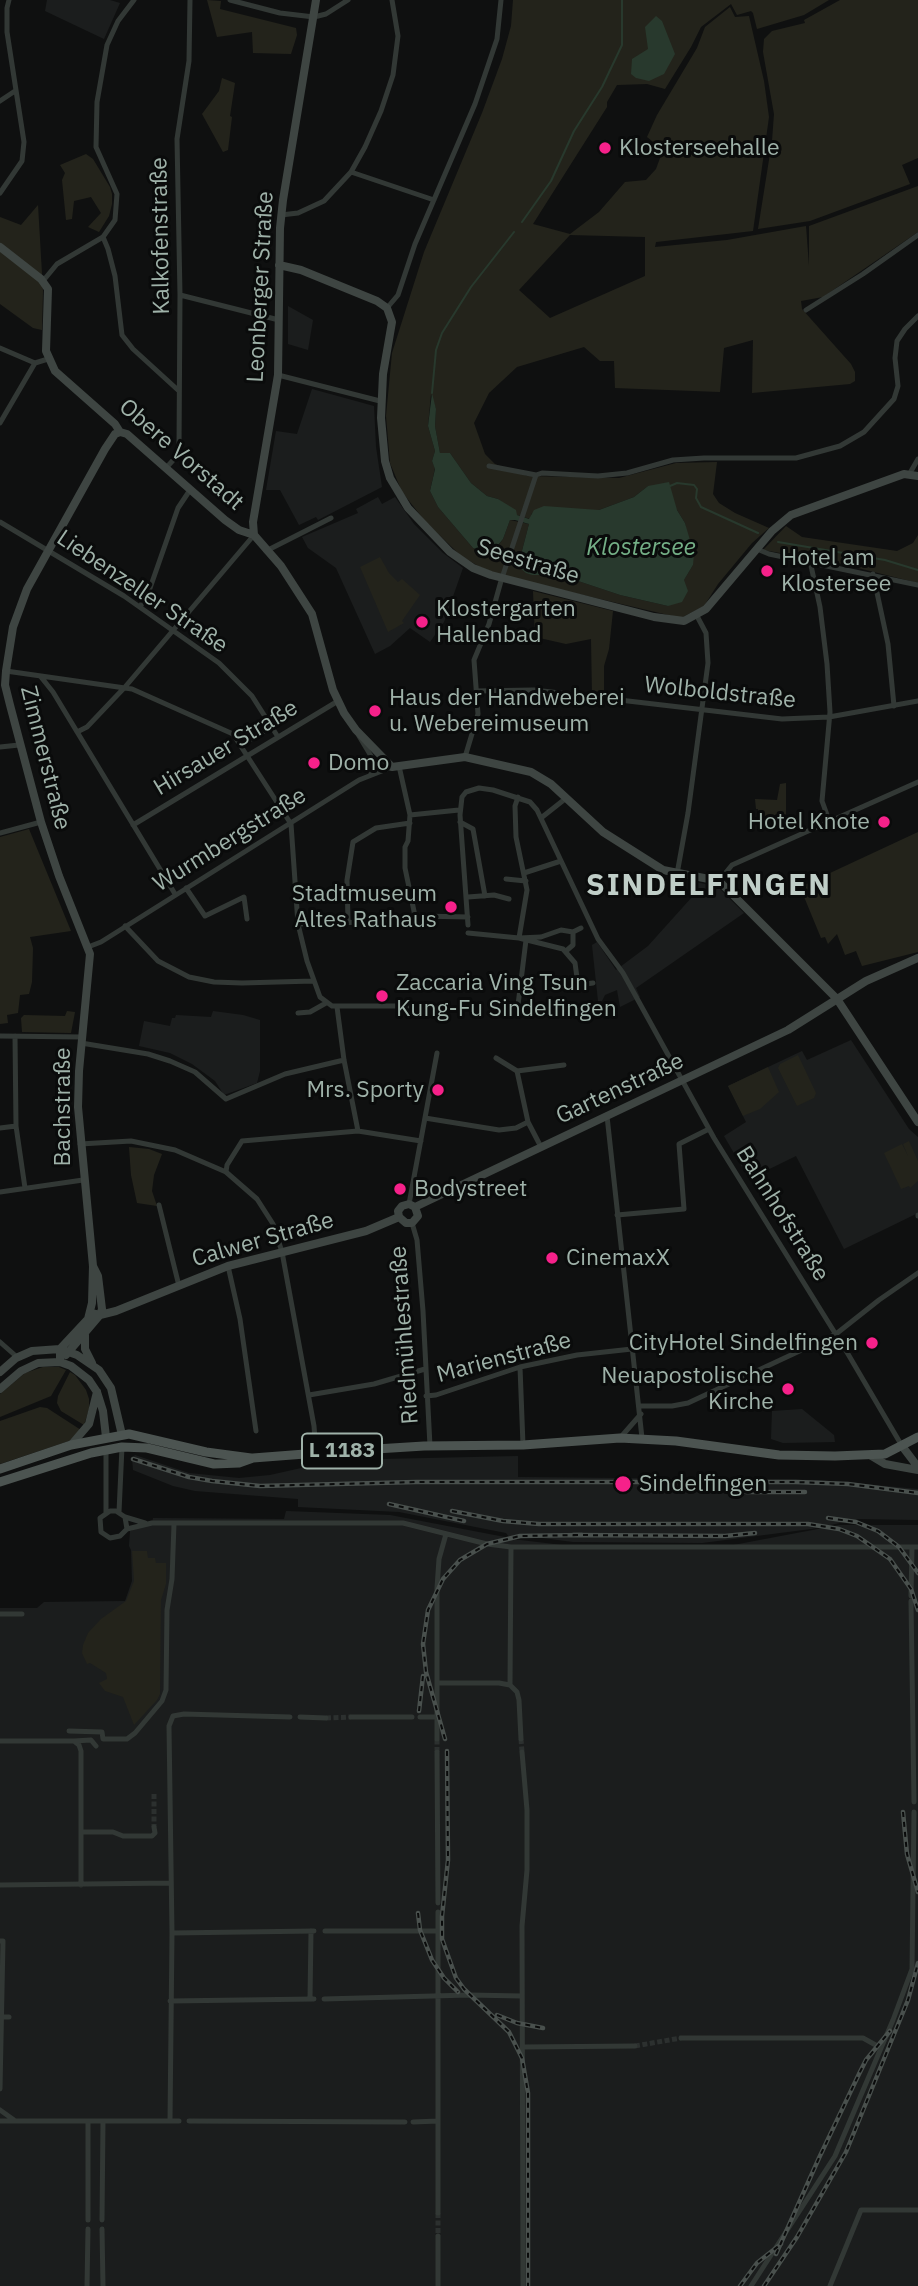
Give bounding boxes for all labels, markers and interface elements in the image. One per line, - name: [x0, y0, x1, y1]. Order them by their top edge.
- place label: Klosterseehalle: [619, 134, 780, 162]
- marker: Klosterseehalle: [597, 140, 613, 156]
- street label: Kalkofenstraße: [146, 157, 176, 315]
- street label: Leonberger Straße: [242, 191, 280, 383]
- street label: Obere Vorstadt: [113, 393, 249, 517]
- street label: Liebenzeller Straße: [51, 525, 233, 659]
- street label: Seestraße: [473, 533, 583, 591]
- water label: Klostersee: [586, 534, 696, 562]
- place label: Hotel am Klostersee: [781, 544, 891, 598]
- marker: Hotel am Klostersee: [759, 563, 775, 579]
- place label: Klostergarten Hallenbad: [436, 595, 576, 649]
- marker: Klostergarten Hallenbad: [414, 614, 430, 630]
- street label: Wolboldstraße: [643, 671, 797, 715]
- street label: Zimmerstraße: [14, 683, 76, 833]
- place label: Haus der Handweberei u. Webereimuseum: [389, 684, 625, 738]
- street label: Hirsauer Straße: [149, 694, 303, 802]
- marker: Haus der Handweberei u. Webereimuseum: [367, 703, 383, 719]
- place label: Domo: [328, 749, 389, 777]
- marker: Domo: [306, 755, 322, 771]
- street label: Wurmbergstraße: [148, 782, 312, 898]
- place label: Hotel Knote: [748, 808, 870, 836]
- marker: Hotel Knote: [876, 814, 892, 830]
- district label: SINDELFINGEN: [587, 868, 831, 904]
- place label: Stadtmuseum Altes Rathaus: [292, 880, 437, 934]
- marker: Stadtmuseum Altes Rathaus: [443, 899, 459, 915]
- place label: Zaccaria Ving Tsun Kung-Fu Sindelfingen: [396, 969, 617, 1023]
- marker: Zaccaria Ving Tsun Kung-Fu Sindelfingen: [374, 988, 390, 1004]
- street label: Bachstraße: [49, 1047, 77, 1167]
- street label: Gartenstraße: [552, 1047, 688, 1131]
- place label: Mrs. Sporty: [306, 1076, 424, 1104]
- marker: Mrs. Sporty: [430, 1082, 446, 1098]
- street label: Bahnhofstraße: [730, 1141, 834, 1287]
- place label: Bodystreet: [414, 1175, 527, 1203]
- marker: Bodystreet: [392, 1181, 408, 1197]
- street label: Calwer Straße: [189, 1207, 337, 1273]
- place label: CinemaxX: [566, 1244, 670, 1272]
- street label: Riedmühlestraße: [385, 1245, 425, 1425]
- marker: CinemaxX: [544, 1250, 560, 1266]
- street label: Marienstraße: [434, 1327, 574, 1389]
- place label: CityHotel Sindelfingen: [629, 1329, 858, 1357]
- marker: CityHotel Sindelfingen: [864, 1335, 880, 1351]
- place label: Neuapostolische Kirche: [601, 1362, 774, 1416]
- marker: Neuapostolische Kirche: [780, 1381, 796, 1397]
- road number: L 1183: [302, 1434, 382, 1468]
- place label: Sindelfingen: [639, 1470, 767, 1498]
- marker: Sindelfingen: [613, 1474, 633, 1494]

